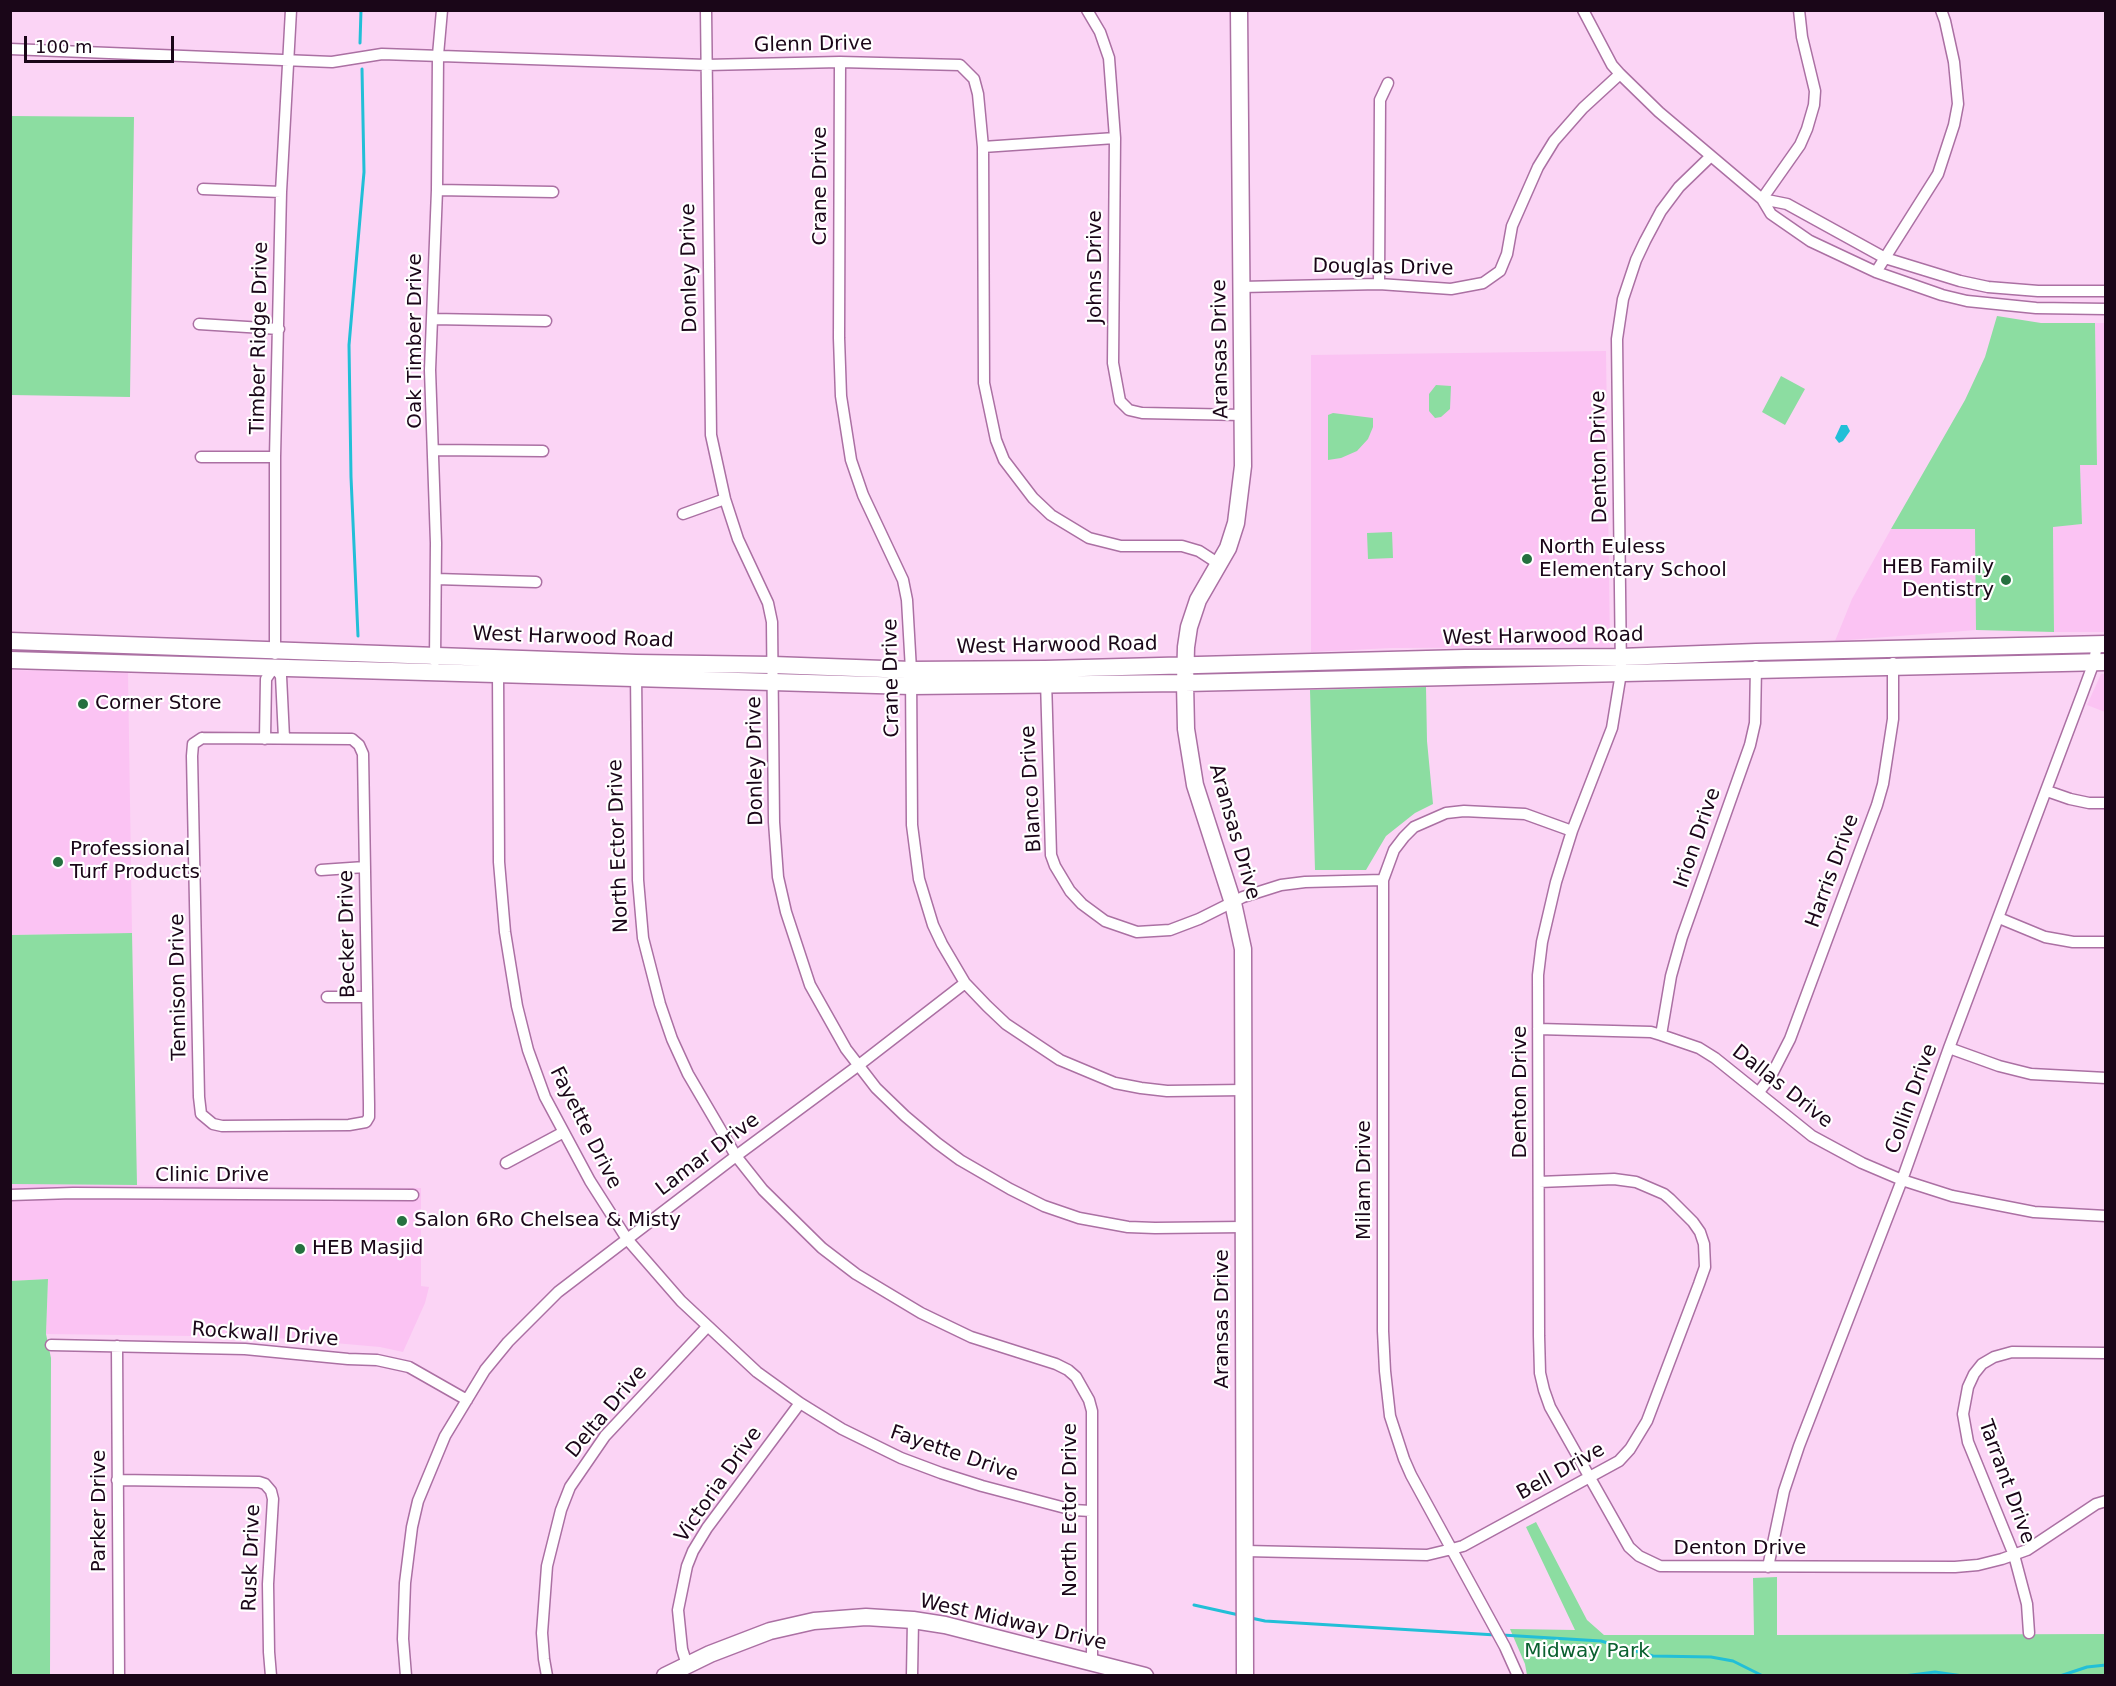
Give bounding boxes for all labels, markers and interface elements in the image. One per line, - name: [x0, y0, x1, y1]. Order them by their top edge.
- scale bar: [27, 24, 177, 62]
- street label: Glenn Drive: [754, 32, 872, 58]
- text: 100 m: [35, 36, 93, 57]
- street label: Crane Drive: [809, 126, 833, 246]
- street label: Donley Drive: [677, 203, 703, 333]
- street label: Johns Drive: [1084, 210, 1108, 324]
- street label: Timber Ridge Drive: [246, 241, 274, 435]
- street label: Oak Timber Drive: [404, 253, 428, 429]
- street label: Douglas Drive: [1312, 255, 1454, 281]
- street label: Aransas Drive: [1208, 279, 1234, 419]
- street label: Denton Drive: [1587, 390, 1613, 524]
- place label: North Euless Elementary School: [1539, 536, 1727, 583]
- marker: North Euless Elementary School: [1520, 552, 1534, 566]
- place label: HEB Family Dentistry: [1882, 556, 1994, 603]
- marker: HEB Family Dentistry: [1999, 573, 2013, 587]
- street label: Crane Drive: [879, 618, 905, 738]
- street label: West Harwood Road: [472, 622, 674, 654]
- street label: West Harwood Road: [1442, 623, 1644, 651]
- street label: West Harwood Road: [956, 632, 1158, 660]
- place label: Corner Store: [95, 692, 221, 716]
- street label: Donley Drive: [743, 696, 769, 826]
- marker: Corner Store: [76, 697, 90, 711]
- street label: Blanco Drive: [1017, 725, 1047, 853]
- street label: North Ector Drive: [604, 759, 634, 933]
- street label: Aransas Drive: [1203, 762, 1265, 902]
- street label: Irion Drive: [1670, 785, 1726, 891]
- street label: Harris Drive: [1801, 811, 1865, 931]
- place label: Professional Turf Products: [70, 838, 200, 885]
- marker: Professional Turf Products: [51, 855, 65, 869]
- street label: Becker Drive: [335, 870, 361, 998]
- street label: Tennison Drive: [166, 913, 192, 1061]
- street label: Denton Drive: [1509, 1026, 1533, 1158]
- street label: Dallas Drive: [1727, 1040, 1837, 1134]
- street label: Collin Drive: [1881, 1041, 1943, 1157]
- street label: Fayette Drive: [544, 1063, 626, 1193]
- street label: Lamar Drive: [652, 1108, 764, 1202]
- street label: Milam Drive: [1353, 1120, 1377, 1240]
- street label: Clinic Drive: [155, 1164, 269, 1188]
- place label: Salon 6Ro Chelsea & Misty: [414, 1209, 681, 1233]
- marker: Salon 6Ro Chelsea & Misty: [395, 1214, 409, 1228]
- place label: HEB Masjid: [312, 1237, 423, 1261]
- marker: HEB Masjid: [293, 1242, 307, 1256]
- street label: Aransas Drive: [1211, 1249, 1235, 1389]
- street label: Rockwall Drive: [191, 1318, 339, 1352]
- street label: Delta Drive: [561, 1361, 653, 1463]
- street label: Tarrant Drive: [1973, 1417, 2039, 1547]
- street label: Fayette Drive: [887, 1421, 1021, 1487]
- street label: Victoria Drive: [670, 1423, 768, 1547]
- street label: North Ector Drive: [1059, 1423, 1083, 1597]
- street label: Bell Drive: [1513, 1438, 1609, 1506]
- street label: Parker Drive: [88, 1450, 112, 1572]
- street label: Rusk Drive: [238, 1504, 266, 1612]
- street label: Denton Drive: [1674, 1537, 1806, 1561]
- street label: West Midway Drive: [917, 1590, 1109, 1656]
- park label: Midway Park: [1524, 1640, 1650, 1664]

